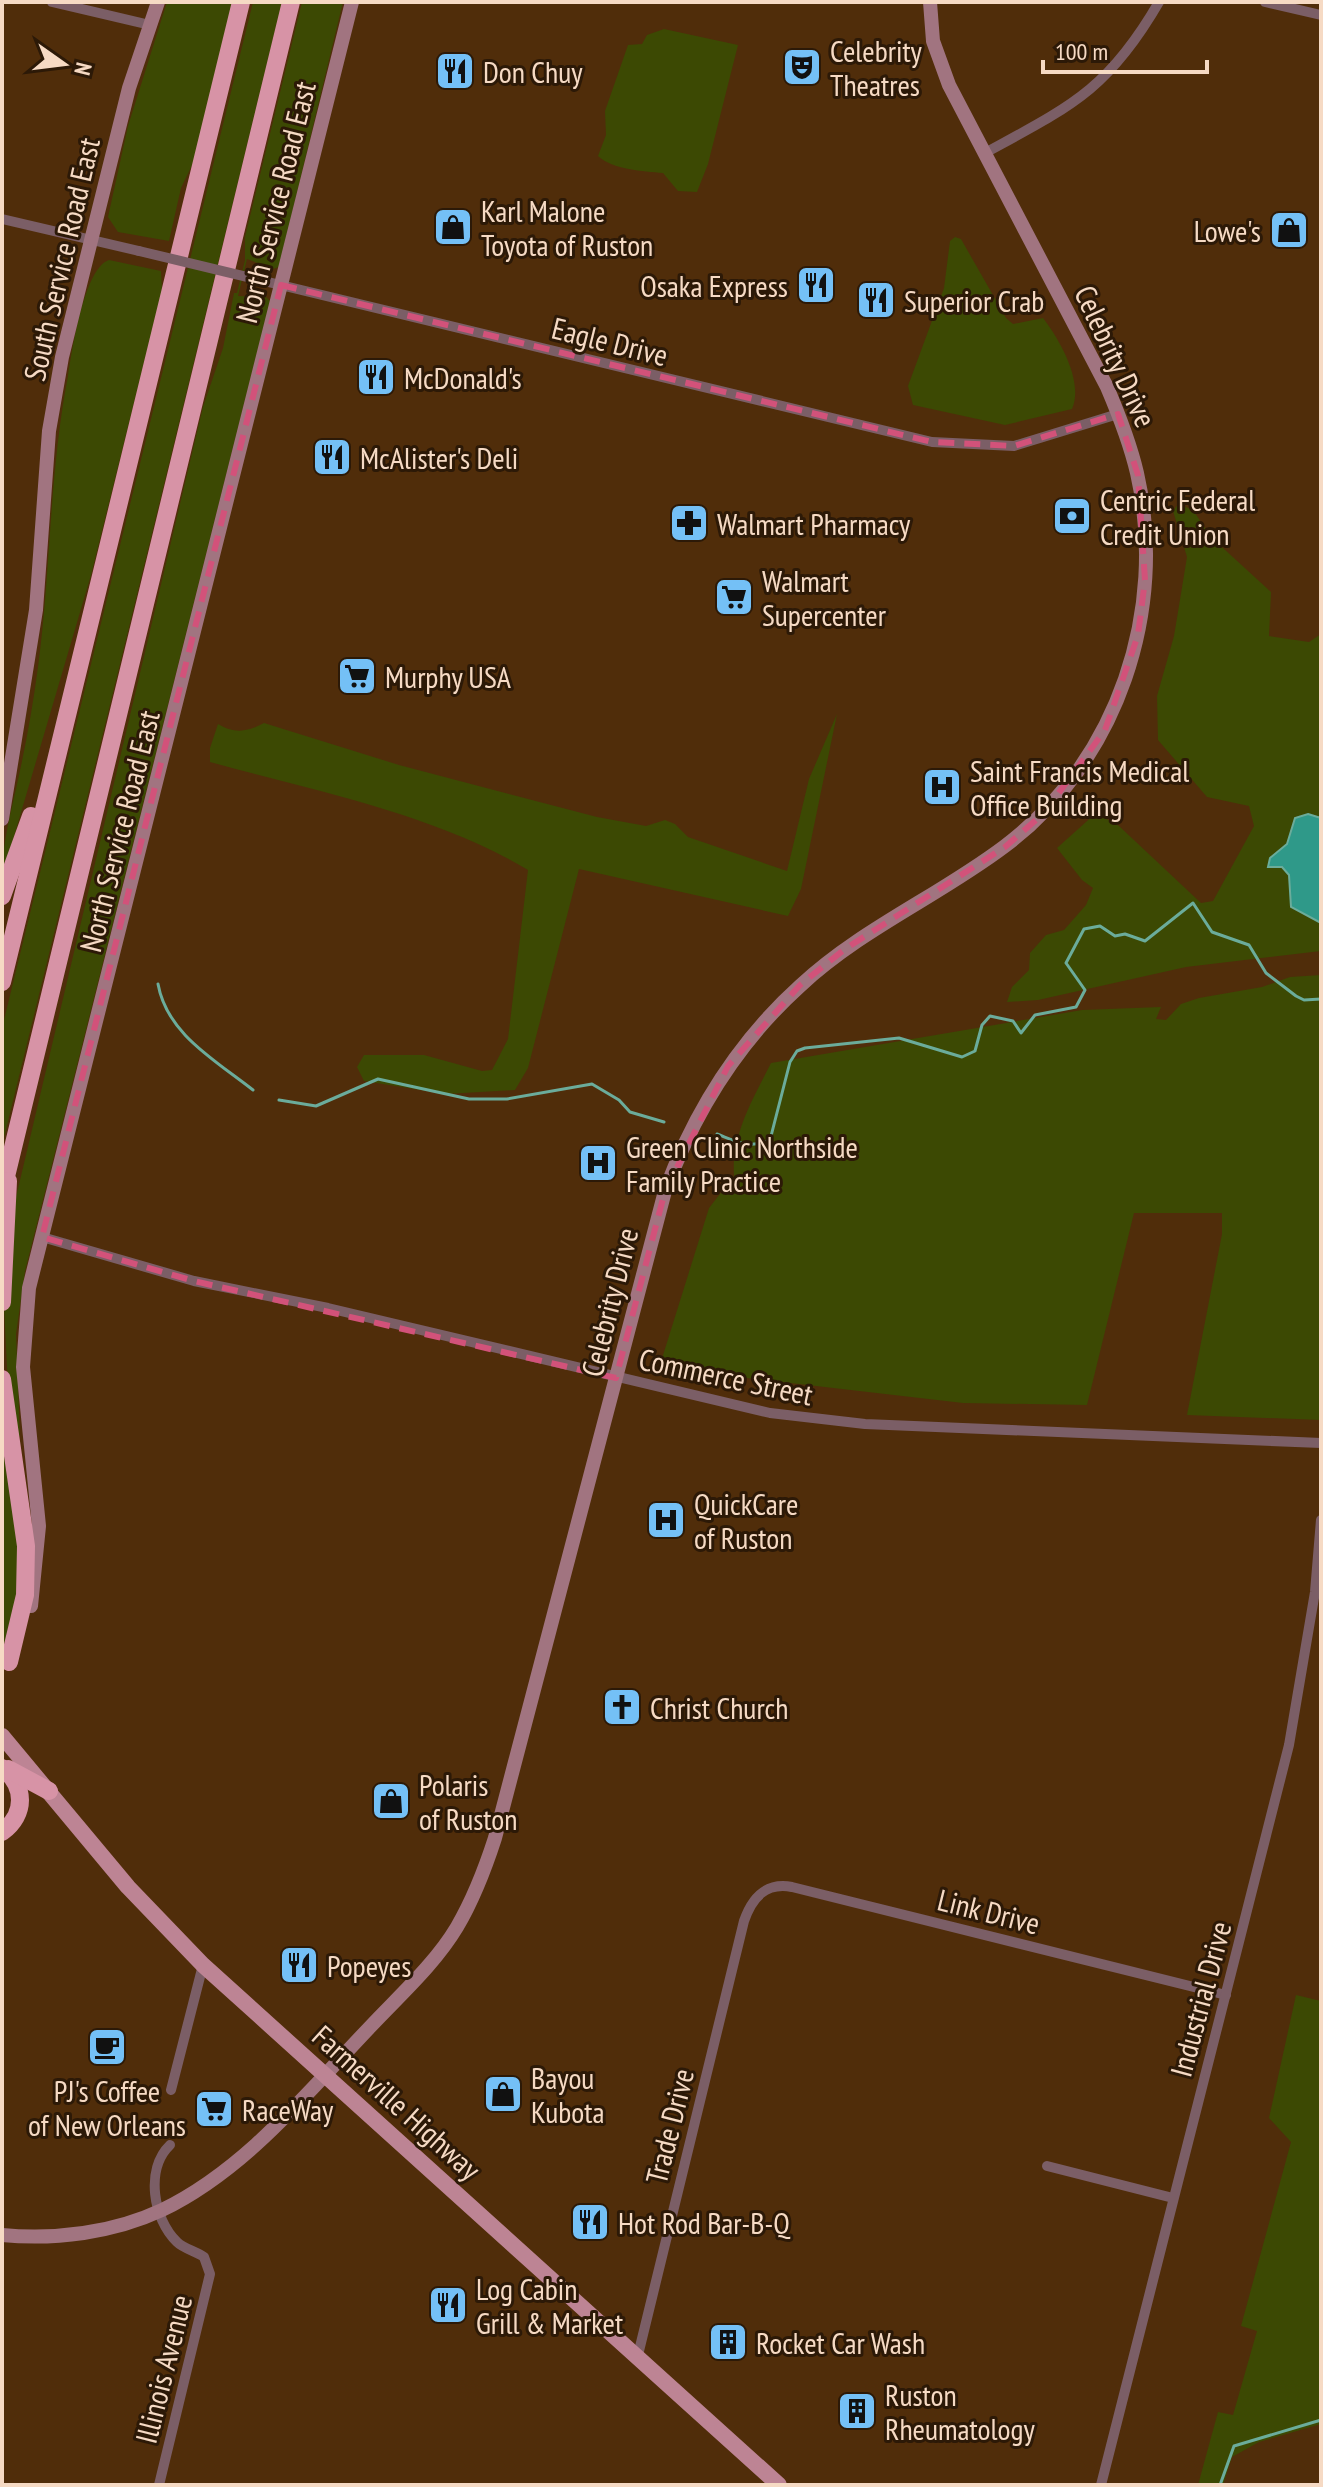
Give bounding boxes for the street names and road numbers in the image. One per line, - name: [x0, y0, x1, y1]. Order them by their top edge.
- street label: North Service Road East: [226, 77, 324, 327]
- street label: South Service Road East: [14, 133, 108, 384]
- street label: Celebrity Drive: [1066, 279, 1166, 433]
- street label: Eagle Drive: [548, 308, 672, 374]
- street label: North Service Road East: [70, 706, 168, 956]
- street label: Celebrity Drive: [572, 1224, 646, 1380]
- street label: Commerce Street: [636, 1339, 817, 1414]
- street label: Link Drive: [934, 1880, 1044, 1942]
- street label: Industrial Drive: [1161, 1917, 1239, 2081]
- street label: Farmerville Highway: [305, 2016, 490, 2188]
- street label: Trade Drive: [636, 2064, 702, 2188]
- street label: Illinois Avenue: [126, 2291, 200, 2447]

